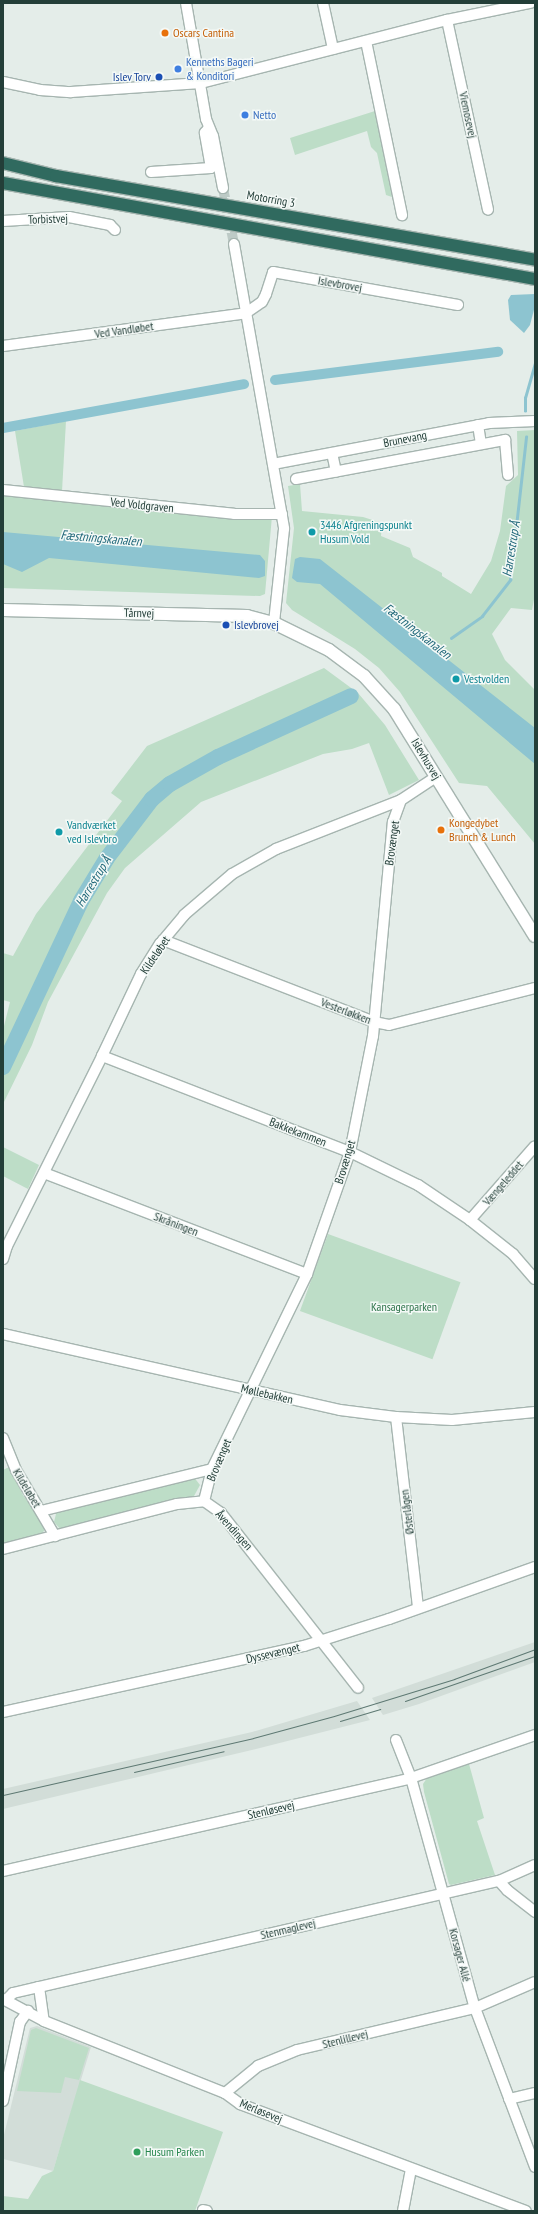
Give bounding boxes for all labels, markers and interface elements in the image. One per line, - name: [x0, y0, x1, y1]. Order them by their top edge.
- place label: Oscars Cantina: [173, 26, 234, 40]
- marker: Oscars Cantina: [160, 28, 170, 38]
- place label: Kenneths Bageri & Konditori: [186, 55, 254, 83]
- marker: Kenneths Bageri & Konditori: [173, 64, 183, 74]
- place label: Islev Torv: [112, 70, 151, 84]
- marker: Islev Torv: [154, 72, 164, 82]
- street label: Viemosevej: [456, 90, 480, 140]
- place label: Netto: [253, 108, 276, 122]
- marker: Netto: [240, 110, 250, 120]
- street label: Motorring 3: [246, 188, 296, 210]
- street label: Torbistvej: [28, 211, 68, 227]
- street label: Islevbrovej: [317, 273, 363, 295]
- street label: Ved Vandløbet: [94, 319, 154, 341]
- street label: Brunevang: [382, 428, 428, 450]
- street label: Ved Voldgraven: [109, 494, 175, 516]
- place label: 3446 Afgreningspunkt Husum Vold: [320, 518, 412, 546]
- water label: Harrestrup Å: [500, 520, 524, 578]
- marker: 3446 Afgreningspunkt Husum Vold: [307, 527, 317, 537]
- water label: Fæstningskanalen: [60, 528, 142, 550]
- water label: Fæstningskanalen: [380, 601, 454, 663]
- street label: Tårnvej: [124, 606, 154, 620]
- place label: Islevbrovej: [234, 618, 279, 632]
- marker: Islevbrovej: [221, 620, 231, 630]
- place label: Vestvolden: [464, 672, 509, 686]
- marker: Vestvolden: [451, 674, 461, 684]
- street label: Islevhusvej: [408, 736, 444, 782]
- place label: Kongedybet Brunch & Lunch: [449, 816, 516, 844]
- place label: Vandværket ved Islevbro: [67, 818, 117, 846]
- street label: Brovænget: [382, 820, 402, 866]
- marker: Kongedybet Brunch & Lunch: [436, 825, 446, 835]
- marker: Vandværket ved Islevbro: [54, 827, 64, 837]
- water label: Harrestrup Å: [73, 854, 115, 910]
- street label: Kildeløbet: [137, 933, 173, 977]
- street label: Vesterløkken: [319, 995, 373, 1027]
- street label: Bakkekammen: [267, 1115, 329, 1149]
- street label: Brovænget: [332, 1138, 358, 1186]
- street label: Vængeleddet: [480, 1158, 526, 1208]
- street label: Skråningen: [152, 1209, 200, 1239]
- park label: Kansagerparken: [371, 1300, 437, 1314]
- street label: Møllebakken: [240, 1381, 294, 1407]
- street label: Brovænget: [204, 1436, 234, 1484]
- street label: Kildeløbet: [10, 1466, 44, 1510]
- street label: Østerlågen: [397, 1489, 417, 1535]
- street label: Åvendingen: [212, 1507, 256, 1553]
- street label: Dyssevænget: [245, 1640, 301, 1666]
- street label: Stenløsevej: [246, 1798, 296, 1822]
- street label: Stenmaglevej: [259, 1916, 317, 1942]
- street label: Korsager Allé: [446, 1927, 474, 1983]
- street label: Stenlillevej: [321, 2026, 369, 2052]
- street label: Merløsevej: [237, 2096, 285, 2126]
- place label: Husum Parken: [145, 2145, 204, 2159]
- marker: Husum Parken: [132, 2147, 142, 2157]

